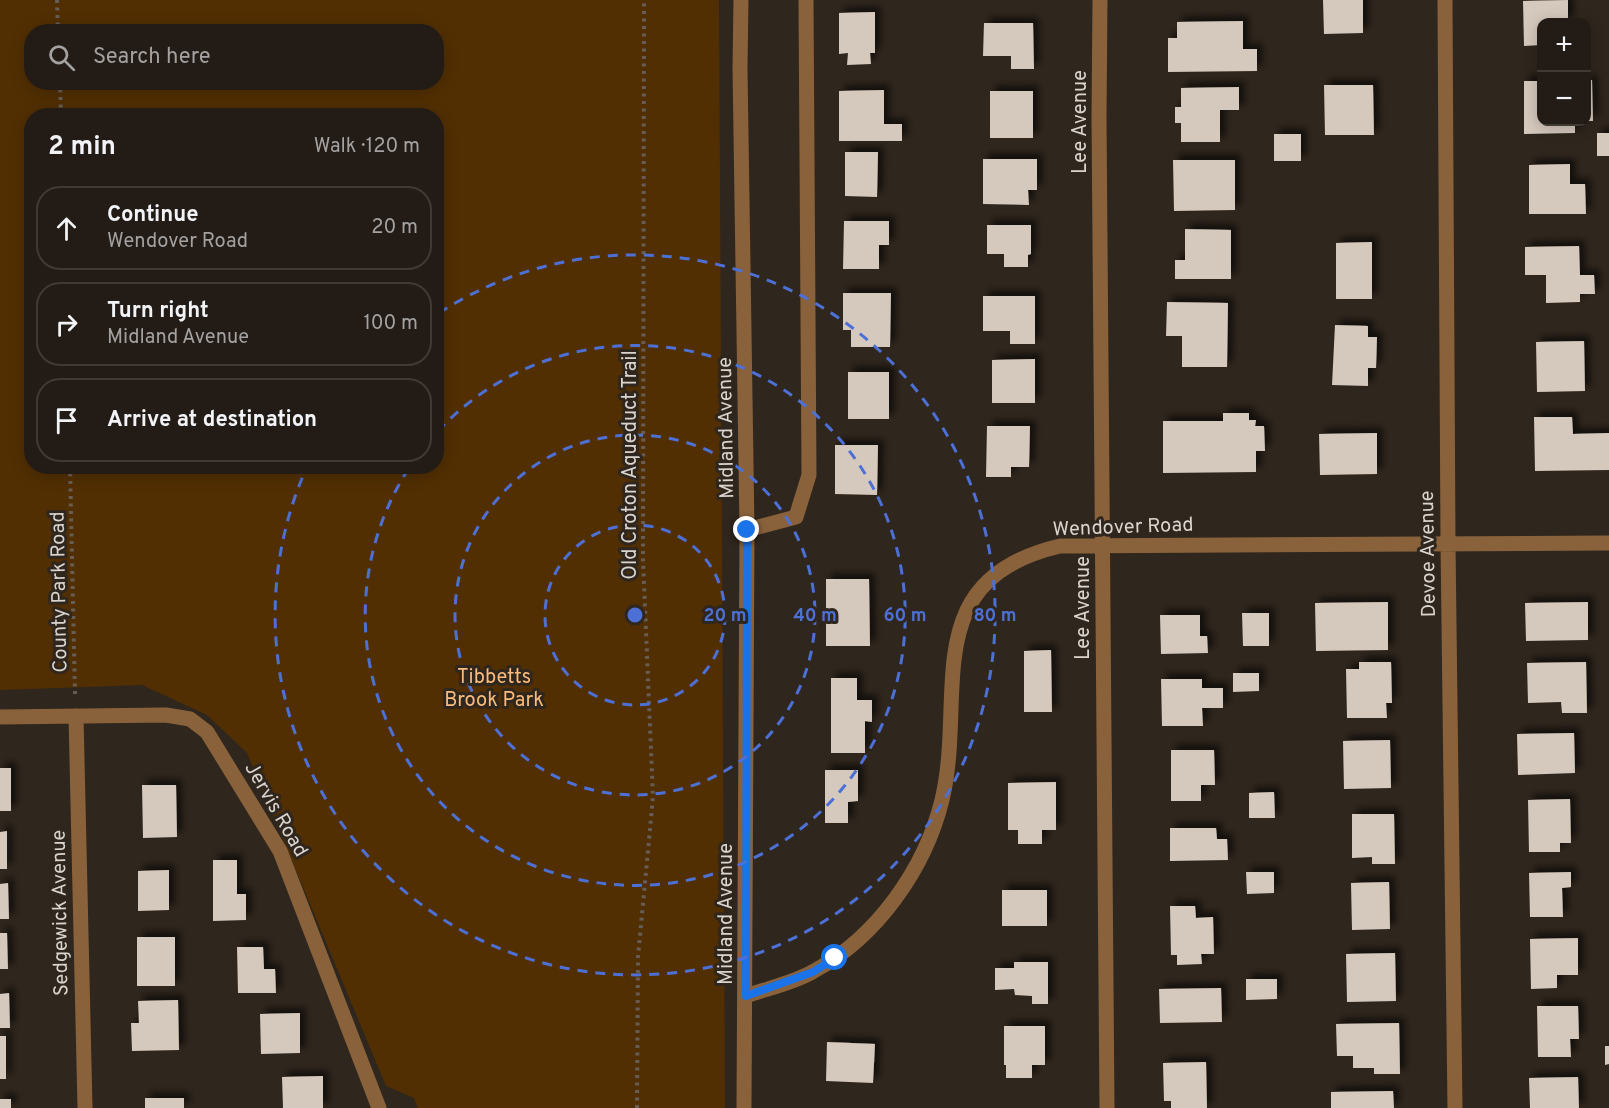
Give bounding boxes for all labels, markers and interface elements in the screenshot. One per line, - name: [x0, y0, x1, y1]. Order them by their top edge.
- map controls: [1537, 18, 1591, 126]
- button: +: [1537, 18, 1591, 72]
- search box: [24, 24, 444, 90]
- icon: search: [45, 41, 78, 74]
- text: Search here: [93, 44, 211, 71]
- street label: Lee Avenue: [1068, 70, 1094, 174]
- button: −: [1537, 72, 1591, 126]
- text: 2 min: [48, 131, 116, 164]
- text: Walk · 120 m: [314, 134, 420, 160]
- text: Continue: [107, 202, 198, 229]
- icon: ahead: [50, 212, 83, 245]
- text: 20 m: [371, 215, 418, 241]
- text: Wendover Road: [107, 229, 248, 255]
- text: Turn right: [107, 298, 209, 325]
- icon: right: [50, 308, 83, 341]
- text: 100 m: [363, 311, 418, 337]
- text: Midland Avenue: [107, 325, 249, 351]
- street label: Old Croton Aqueduct Trail: [618, 350, 644, 580]
- street label: Midland Avenue: [713, 357, 741, 499]
- icon: arrive: [50, 404, 83, 437]
- text: Arrive at destination: [107, 407, 317, 434]
- street label: Devoe Avenue: [1415, 490, 1443, 618]
- street label: County Park Road: [46, 511, 74, 673]
- street label: Wendover Road: [1052, 513, 1194, 543]
- route end: [733, 516, 759, 542]
- street label: Lee Avenue: [1071, 556, 1097, 660]
- centre of rings: [625, 605, 645, 625]
- text: 20 m: [703, 605, 747, 628]
- text: 40 m: [793, 605, 837, 628]
- text: 60 m: [883, 605, 927, 628]
- text: 80 m: [973, 605, 1017, 628]
- park label: Tibbetts Brook Park: [444, 665, 544, 714]
- street label: Jervis Road: [238, 758, 313, 862]
- street label: Sedgewick Avenue: [47, 830, 75, 996]
- street label: Midland Avenue: [714, 843, 740, 985]
- route start: [821, 944, 847, 970]

